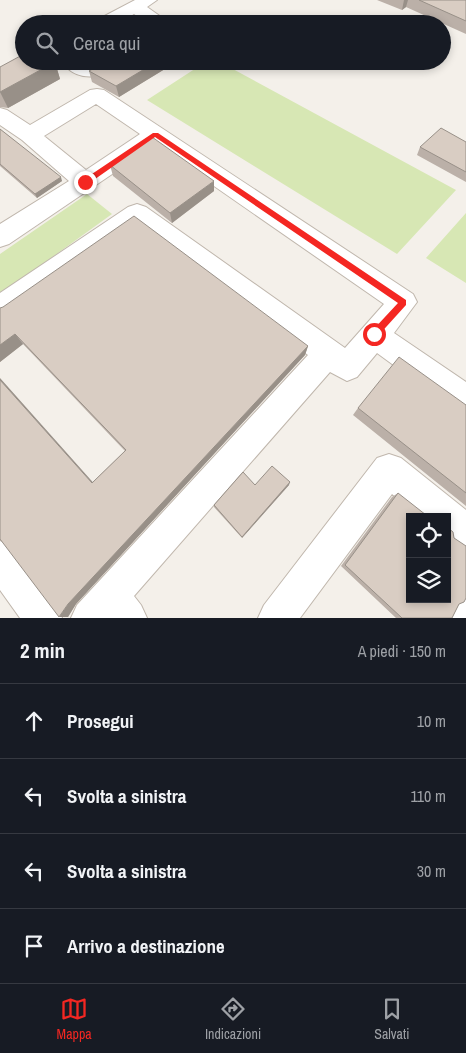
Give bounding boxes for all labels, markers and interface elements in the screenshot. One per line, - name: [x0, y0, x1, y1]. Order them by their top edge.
- search box: [15, 15, 451, 70]
- icon: search: [33, 29, 61, 57]
- text: Cerca qui: [73, 30, 141, 56]
- route end: [74, 171, 97, 194]
- route start: [363, 323, 386, 346]
- map controls: [406, 513, 451, 603]
- button: locate: [406, 513, 451, 558]
- button: layers: [406, 558, 451, 603]
- text: 2 min: [20, 636, 65, 665]
- text: A piedi · 150 m: [358, 640, 446, 662]
- icon: ahead: [20, 707, 48, 735]
- text: Prosegui: [67, 708, 134, 734]
- text: 10 m: [417, 710, 446, 732]
- icon: left: [20, 782, 48, 810]
- text: Svolta a sinistra: [67, 783, 187, 809]
- text: 110 m: [410, 785, 446, 807]
- icon: left: [20, 857, 48, 885]
- text: Svolta a sinistra: [67, 858, 187, 884]
- text: 30 m: [417, 860, 446, 882]
- icon: arrive: [20, 932, 48, 960]
- text: Arrivo a destinazione: [67, 933, 225, 959]
- tab: Mappa: [57, 995, 92, 1043]
- tab: Indicazioni: [205, 995, 261, 1043]
- tab: Salvati: [374, 995, 409, 1043]

